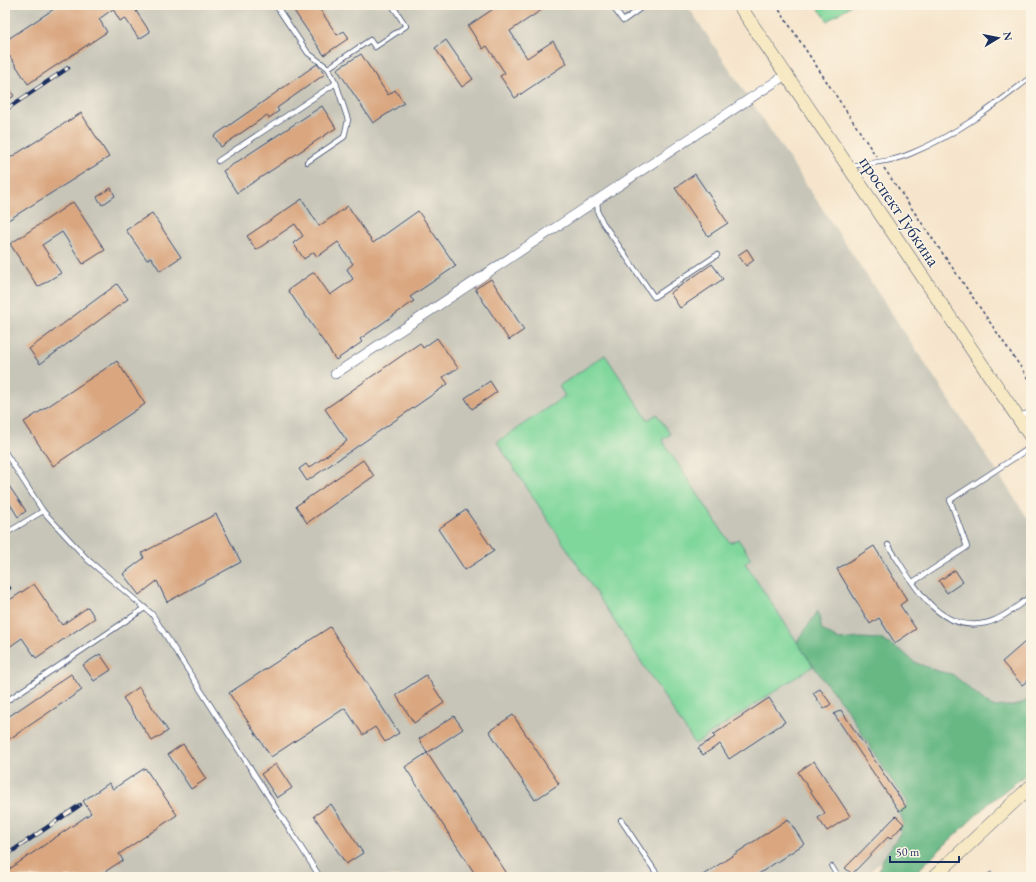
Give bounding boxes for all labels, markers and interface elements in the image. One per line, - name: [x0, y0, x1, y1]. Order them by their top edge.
- north arrow: [978, 18, 1018, 58]
- text: N: [1000, 31, 1016, 42]
- street label: проспект Губкина: [855, 151, 946, 271]
- scale bar: [890, 838, 959, 864]
- text: 50 m: [896, 844, 920, 860]

